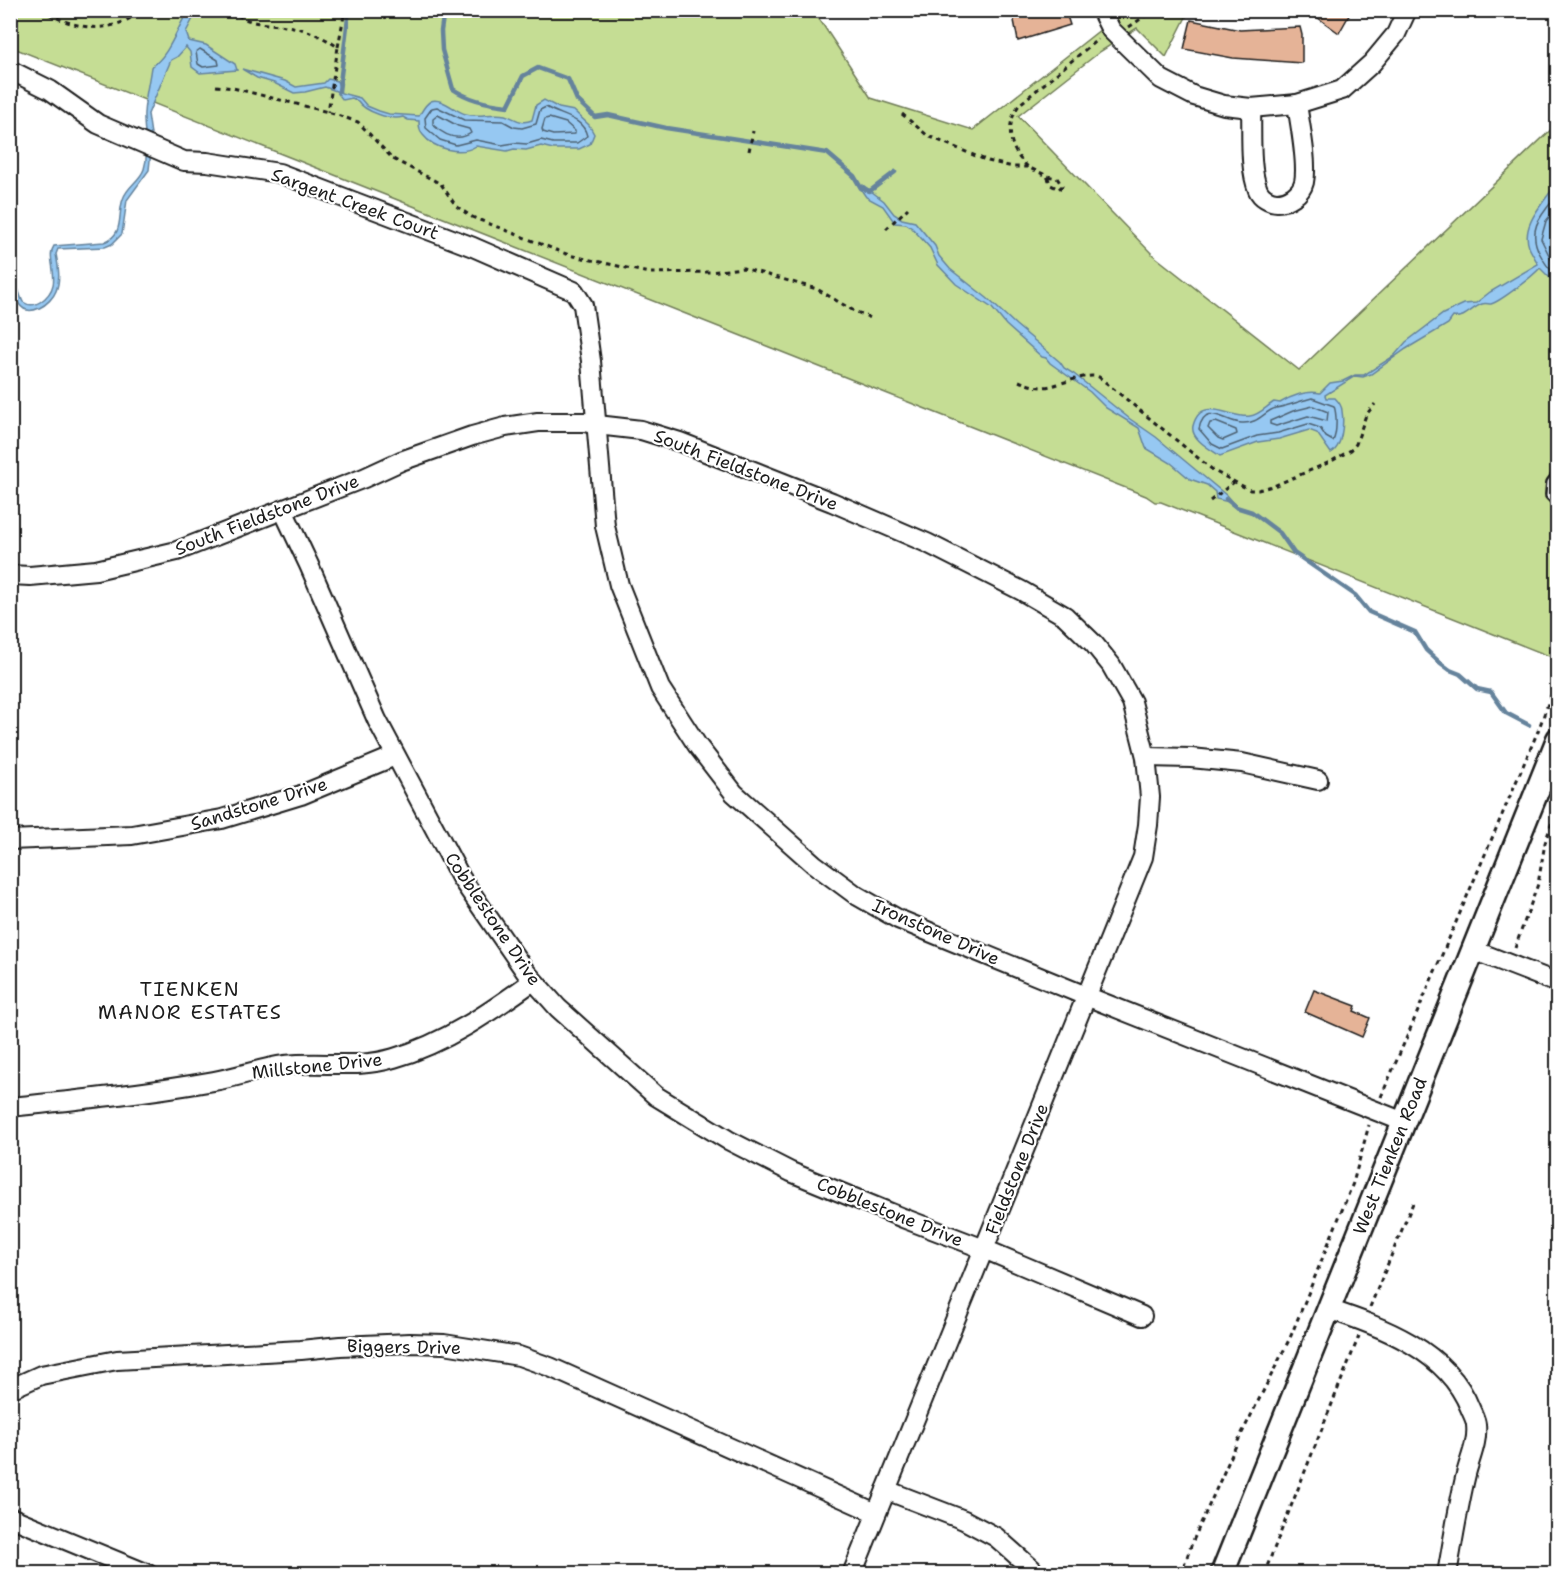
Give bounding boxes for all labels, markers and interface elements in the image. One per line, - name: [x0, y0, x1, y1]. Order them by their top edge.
- street label: Sargent Creek Court: [268, 163, 442, 245]
- street label: South Fieldstone Drive: [651, 424, 841, 516]
- street label: South Fieldstone Drive: [172, 469, 362, 561]
- street label: Sandstone Drive: [188, 772, 330, 836]
- street label: Cobblestone Drive: [439, 848, 547, 990]
- street label: Ironstone Drive: [869, 893, 1003, 971]
- district label: TIENKEN MANOR ESTATES: [98, 976, 282, 1025]
- street label: Millstone Drive: [250, 1047, 384, 1085]
- street label: West Tienken Road: [1347, 1074, 1433, 1238]
- street label: Fieldstone Drive: [980, 1100, 1054, 1238]
- street label: Cobblestone Drive: [813, 1172, 967, 1252]
- street label: Biggers Drive: [347, 1334, 461, 1360]

